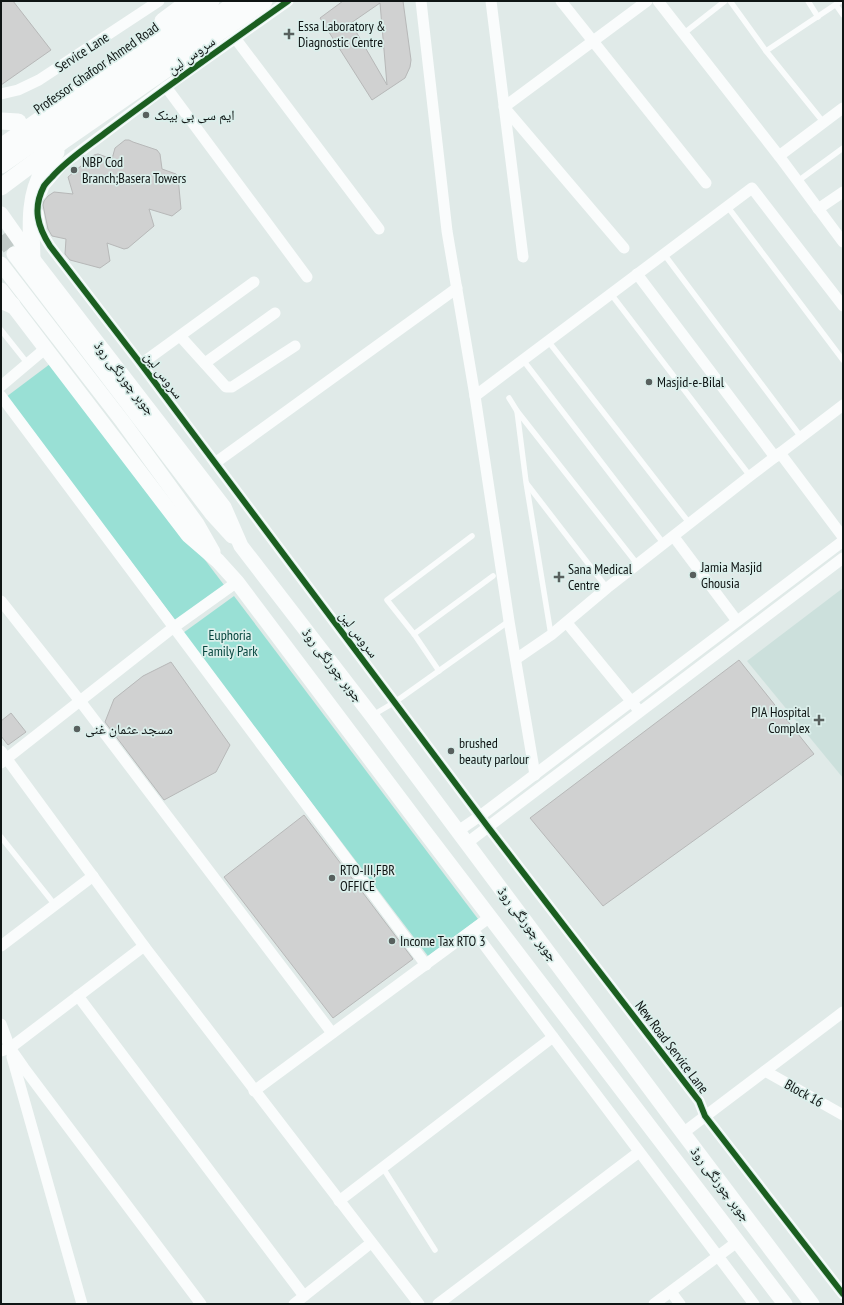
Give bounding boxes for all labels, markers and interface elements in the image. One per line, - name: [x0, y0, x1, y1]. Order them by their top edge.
- place label: Essa Laboratory & Diagnostic Centre: [298, 17, 385, 51]
- street label: Professor Ghafoor Ahmed Road: [30, 18, 162, 118]
- street label: Service Lane: [52, 28, 113, 76]
- marker: Essa Laboratory & Diagnostic Centre: [283, 28, 295, 40]
- street label: سروس لین: [163, 32, 219, 78]
- place label: ایم سی بی بینک: [154, 106, 235, 125]
- marker: ایم سی بی بینک: [141, 110, 151, 120]
- place label: NBP Cod Branch;Basera Towers: [82, 153, 187, 187]
- marker: NBP Cod Branch;Basera Towers: [69, 165, 79, 175]
- street label: جوہر چورنگی روڈ: [90, 337, 160, 419]
- street label: سروس لین: [140, 348, 188, 402]
- place label: Masjid-e-Bilal: [657, 373, 725, 391]
- marker: Masjid-e-Bilal: [644, 377, 654, 387]
- place label: Jamia Masjid Ghousia: [700, 558, 762, 592]
- place label: Sana Medical Centre: [568, 560, 633, 594]
- marker: Jamia Masjid Ghousia: [688, 570, 698, 580]
- marker: Sana Medical Centre: [553, 571, 565, 583]
- street label: سروس لین: [335, 607, 383, 661]
- street label: جوہر چورنگی روڈ: [298, 624, 368, 706]
- park label: Euphoria Family Park: [202, 626, 258, 660]
- place label: PIA Hospital Complex: [751, 703, 811, 737]
- marker: PIA Hospital Complex: [813, 714, 825, 726]
- place label: مسجد عثمان غنی: [85, 720, 173, 738]
- marker: مسجد عثمان غنی: [72, 724, 82, 734]
- place label: brushed beauty parlour: [459, 734, 529, 768]
- marker: brushed beauty parlour: [446, 746, 456, 756]
- place label: RTO-III,FBR OFFICE: [340, 861, 395, 895]
- marker: RTO-III,FBR OFFICE: [327, 873, 337, 883]
- street label: جوہر چورنگی روڈ: [494, 883, 562, 965]
- place label: Income Tax RTO 3: [400, 932, 486, 950]
- marker: Income Tax RTO 3: [387, 936, 397, 946]
- street label: New Road Service Lane: [631, 997, 713, 1097]
- street label: Block 16: [781, 1075, 827, 1111]
- street label: جوہر چورنگی روڈ: [687, 1143, 755, 1225]

